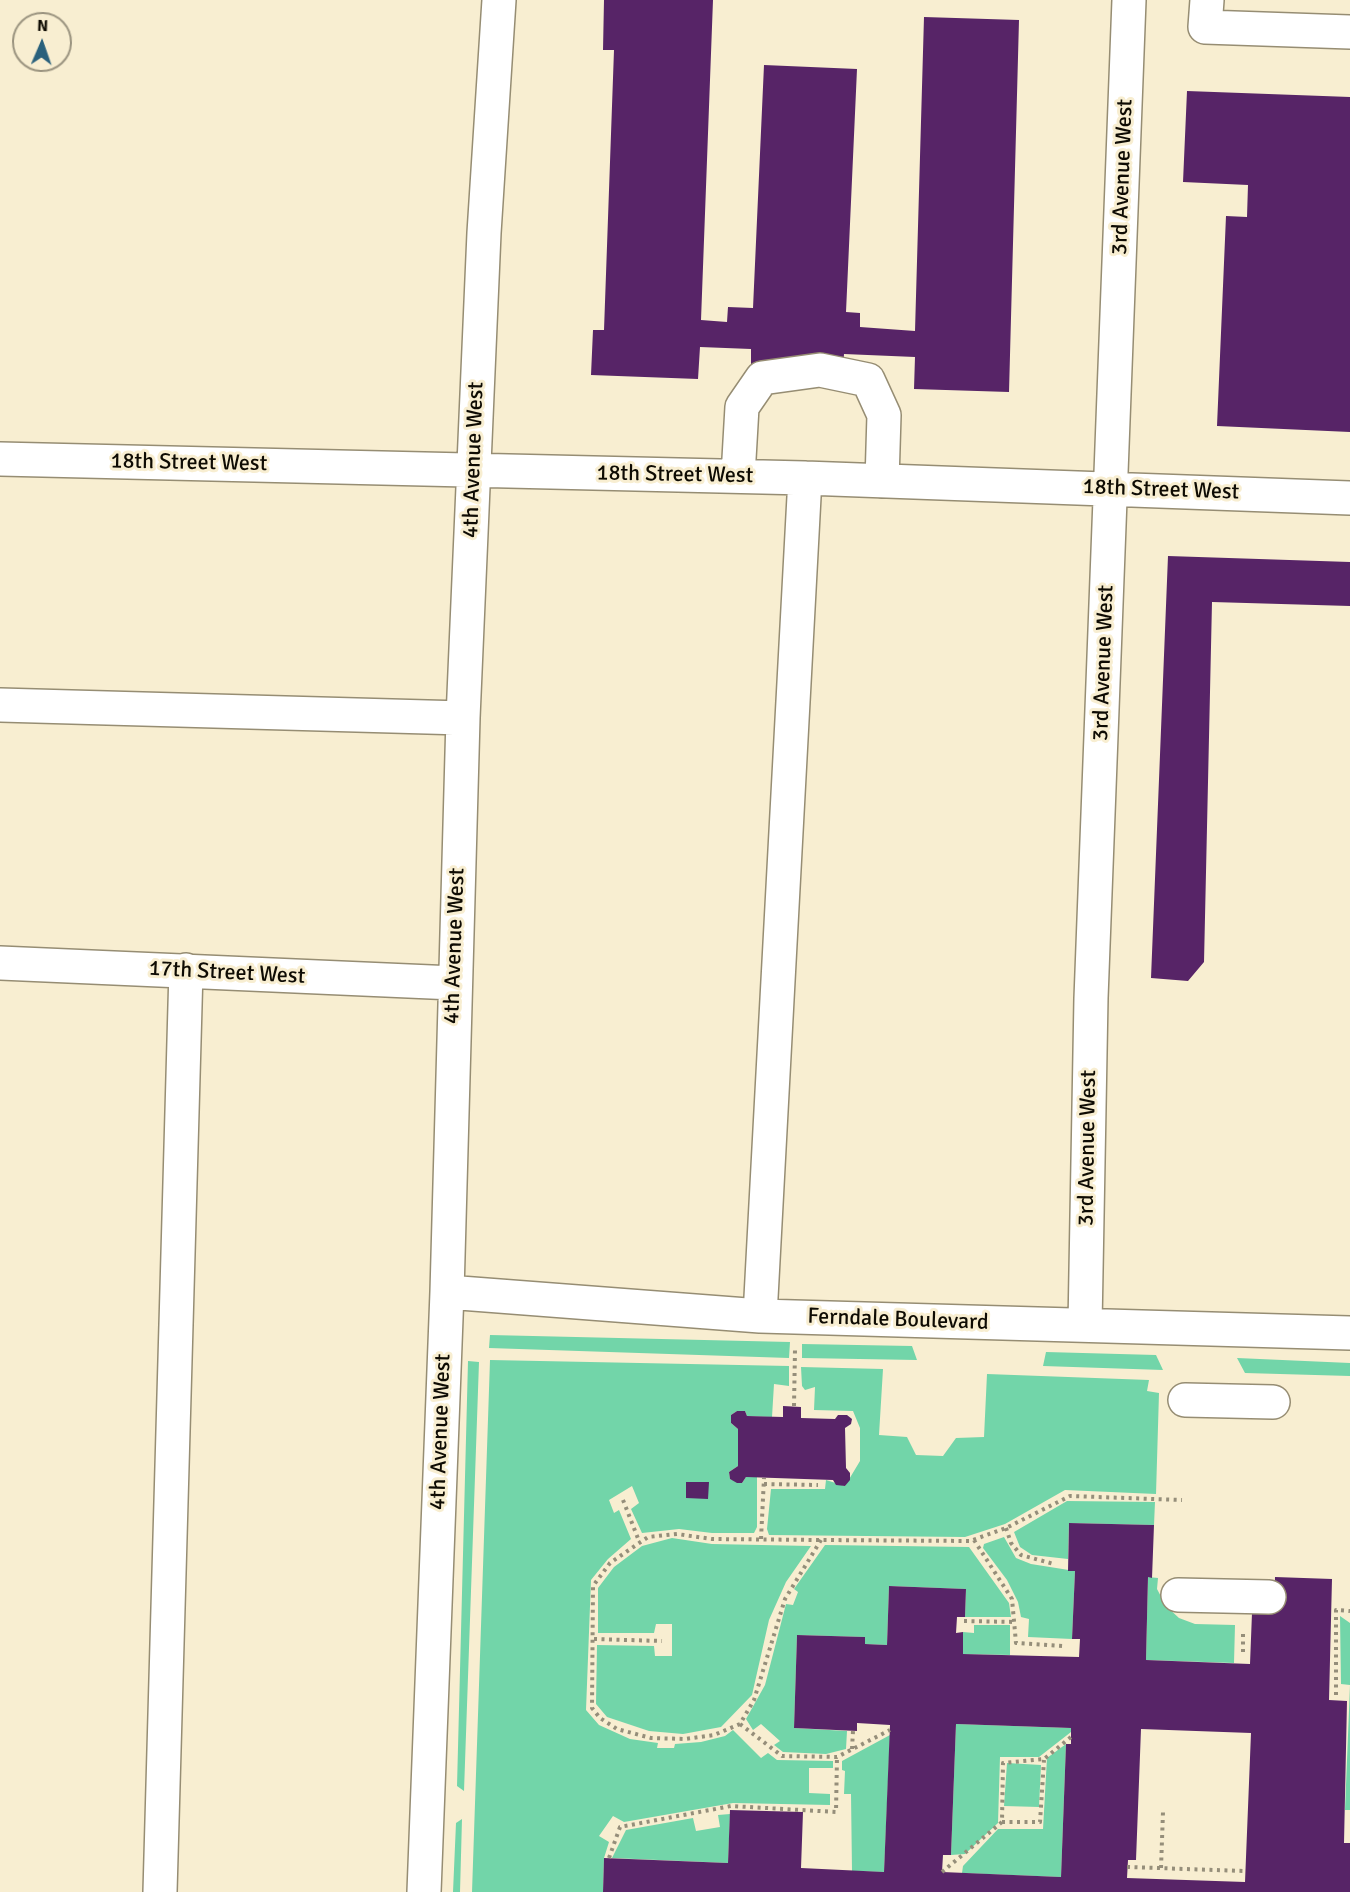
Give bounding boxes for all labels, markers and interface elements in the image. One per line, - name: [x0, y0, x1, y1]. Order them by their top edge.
- north arrow: [12, 12, 72, 72]
- text: N: [37, 16, 48, 36]
- street label: 3rd Avenue West: [1107, 99, 1139, 255]
- street label: 4th Avenue West: [458, 381, 490, 539]
- street label: 18th Street West: [110, 448, 268, 478]
- street label: 18th Street West: [596, 460, 754, 490]
- street label: 18th Street West: [1082, 474, 1240, 506]
- street label: 3rd Avenue West: [1088, 585, 1120, 741]
- street label: 4th Avenue West: [439, 867, 471, 1025]
- street label: 17th Street West: [148, 956, 306, 990]
- street label: 3rd Avenue West: [1073, 1070, 1103, 1226]
- street label: Ferndale Boulevard: [807, 1304, 989, 1336]
- street label: 4th Avenue West: [425, 1353, 457, 1511]

